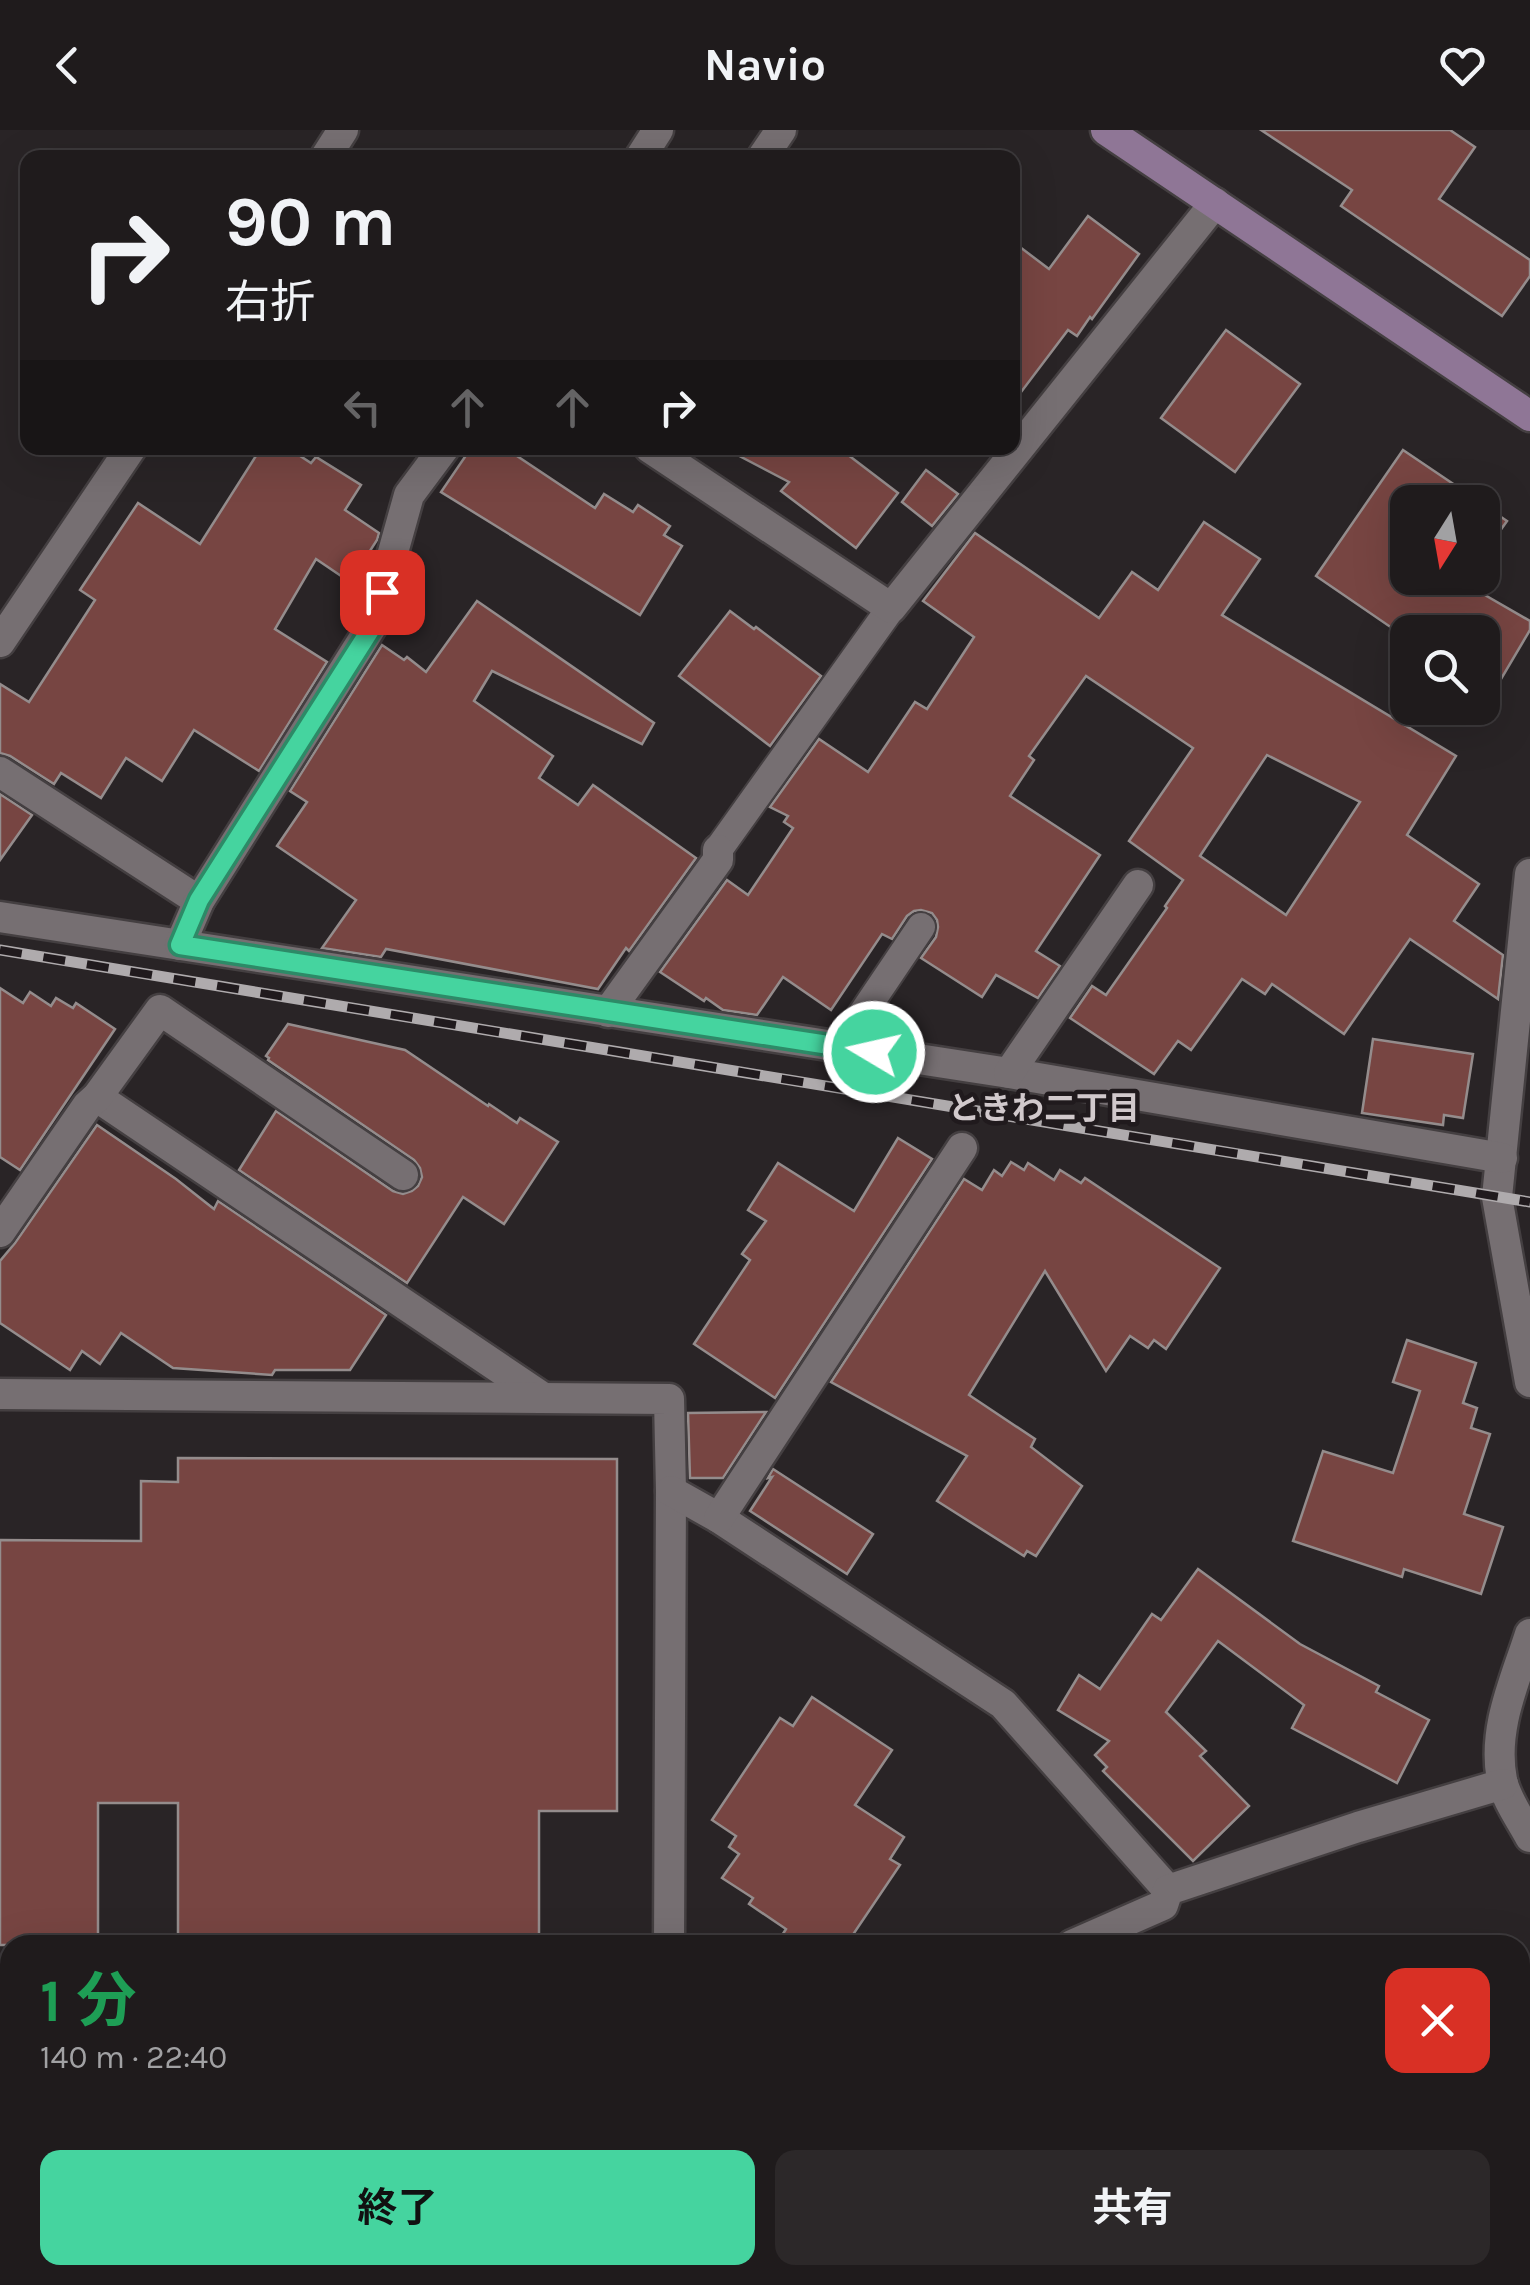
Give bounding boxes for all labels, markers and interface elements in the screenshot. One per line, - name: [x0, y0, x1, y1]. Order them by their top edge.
- icon: back: [40, 38, 95, 93]
- icon: heart: [1435, 38, 1490, 93]
- text: Navio: [704, 39, 826, 91]
- text: 90 m: [225, 181, 396, 263]
- icon: right: [60, 190, 190, 320]
- text: 右折: [225, 276, 315, 328]
- icon: left: [335, 380, 390, 435]
- icon: ahead: [440, 380, 495, 435]
- icon: ahead: [545, 380, 600, 435]
- icon: right: [650, 380, 705, 435]
- north arrow: [1390, 485, 1500, 595]
- map controls: [1390, 485, 1500, 725]
- pin: [340, 550, 425, 635]
- icon: arrive: [355, 565, 410, 620]
- button: search: [1390, 615, 1500, 725]
- position arrow: [822, 1000, 926, 1104]
- district label: ときわ二丁目: [948, 1090, 1140, 1127]
- text: 1 分: [40, 1966, 137, 2036]
- button: close: [1385, 1968, 1490, 2073]
- text: 140 m · 22:40: [40, 2039, 227, 2076]
- button: 終了: [40, 2150, 755, 2265]
- button: 共有: [775, 2150, 1490, 2265]

